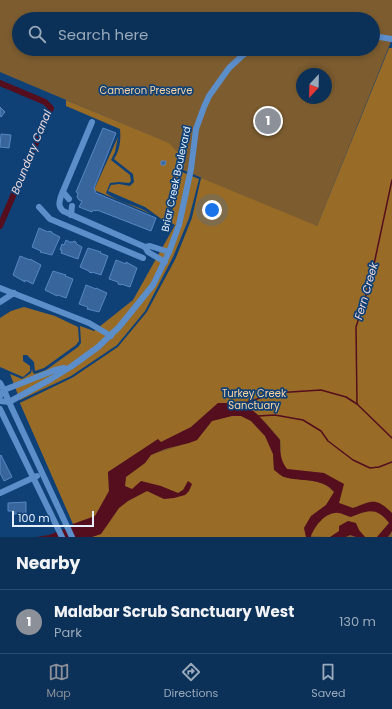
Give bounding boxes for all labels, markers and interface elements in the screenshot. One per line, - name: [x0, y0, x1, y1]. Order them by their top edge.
- search box: [12, 12, 380, 56]
- icon: search: [26, 23, 48, 45]
- text: Search here: [58, 24, 148, 45]
- north arrow: [296, 68, 332, 104]
- park label: Cameron Preserve: [100, 83, 192, 98]
- pin: 1: [255, 106, 281, 136]
- water label: Boundary Canal: [7, 107, 55, 196]
- street label: Briar Creek Boulevard: [157, 125, 195, 233]
- your location: [202, 200, 222, 220]
- water label: Fern Creek: [350, 259, 382, 321]
- park label: Turkey Creek Sanctuary: [222, 386, 287, 413]
- scale bar: [12, 509, 94, 528]
- text: 100 m: [18, 510, 50, 526]
- text: Nearby: [16, 551, 80, 575]
- text: Malabar Scrub Sanctuary West: [54, 601, 294, 622]
- text: 1: [27, 612, 31, 631]
- text: 130 m: [339, 612, 376, 631]
- text: Park: [54, 623, 82, 642]
- tab: Map: [46, 661, 71, 702]
- tab: Directions: [164, 661, 218, 702]
- tab: Saved: [311, 661, 346, 702]

